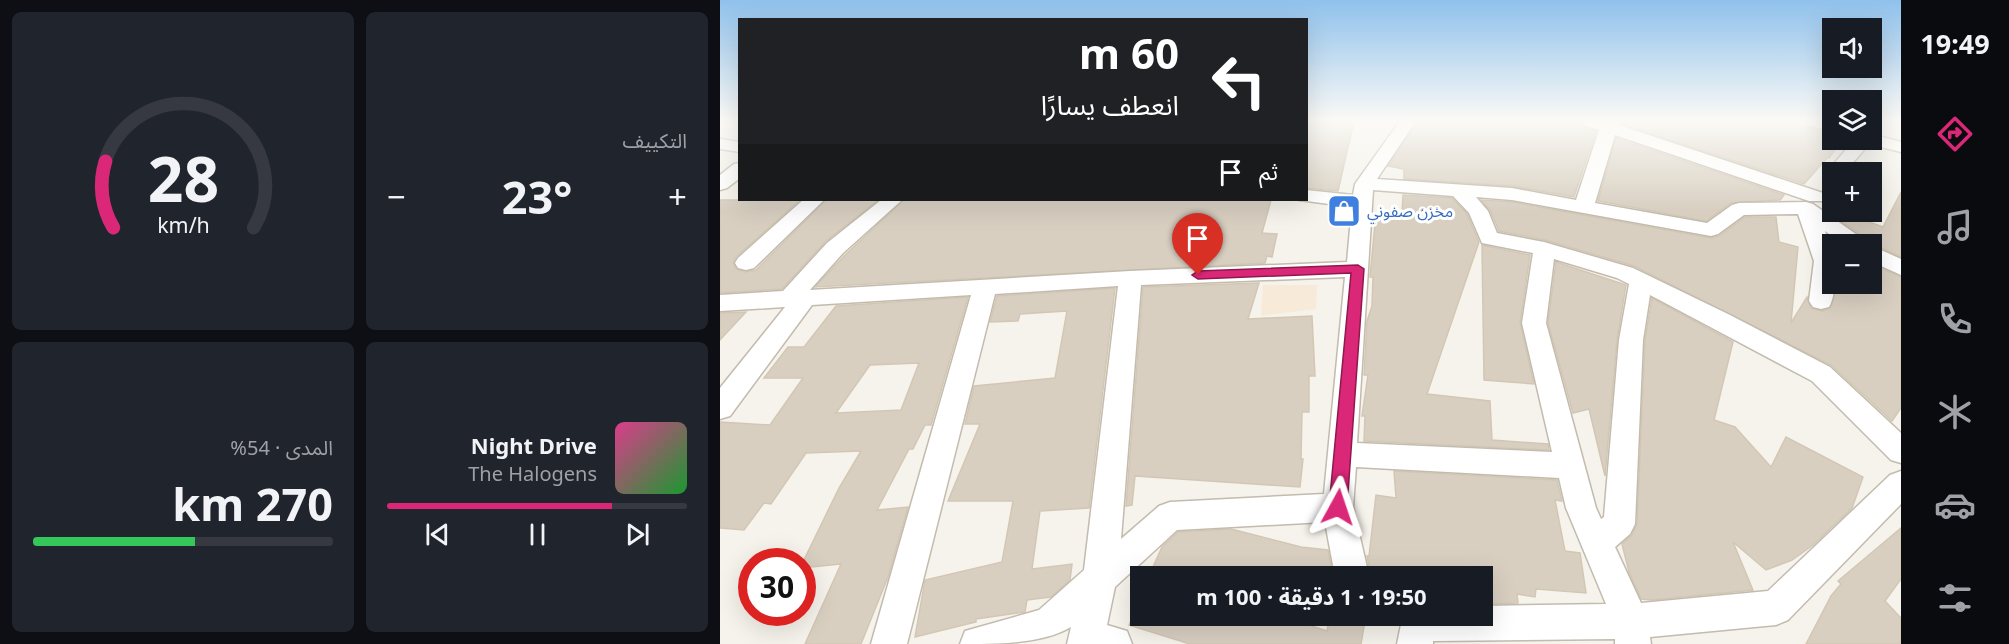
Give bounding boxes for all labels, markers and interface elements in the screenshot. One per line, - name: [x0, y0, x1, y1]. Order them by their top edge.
- map controls: [1822, 18, 1882, 294]
- button: sound: [1822, 18, 1882, 78]
- text: 60 m: [1079, 24, 1179, 81]
- text: 19:49: [1920, 25, 1990, 62]
- icon: left: [1200, 42, 1278, 120]
- text: انعطف يسارًا: [1041, 86, 1179, 123]
- button: layers: [1822, 90, 1882, 150]
- icon: directions: [1934, 113, 1976, 155]
- text: التكييف: [623, 127, 687, 154]
- text: 28: [147, 135, 219, 220]
- icon: arrive: [1214, 156, 1247, 189]
- text: ثم: [1259, 156, 1278, 186]
- button: +: [1822, 162, 1882, 222]
- text: 23°: [502, 166, 572, 227]
- text: −: [387, 174, 406, 219]
- text: +: [668, 174, 687, 219]
- shop icon: مخزن صفوني: [1326, 193, 1362, 229]
- place label: مخزن صفوني: [1367, 200, 1453, 224]
- icon: music: [1934, 206, 1976, 248]
- text: km/h: [157, 210, 209, 239]
- pin: [1172, 213, 1223, 275]
- icon: arrive: [1181, 222, 1214, 255]
- button: −: [1822, 234, 1882, 294]
- icon: phone: [1934, 298, 1976, 340]
- icon: climate: [1934, 391, 1976, 433]
- text: Night Drive: [471, 430, 597, 460]
- text: المدى · 54%: [230, 434, 333, 461]
- text: The Halogens: [468, 460, 597, 487]
- text: 270 km: [172, 473, 333, 534]
- position arrow: [1306, 475, 1370, 539]
- icon: car: [1934, 484, 1976, 526]
- icon: previous: [421, 518, 454, 551]
- icon: pause: [521, 518, 554, 551]
- icon: next: [621, 518, 654, 551]
- speed limit sign: 30: [738, 548, 816, 626]
- icon: filters: [1934, 577, 1976, 619]
- text: 19:50 · 1 دقيقة · 100 m: [1196, 581, 1427, 611]

